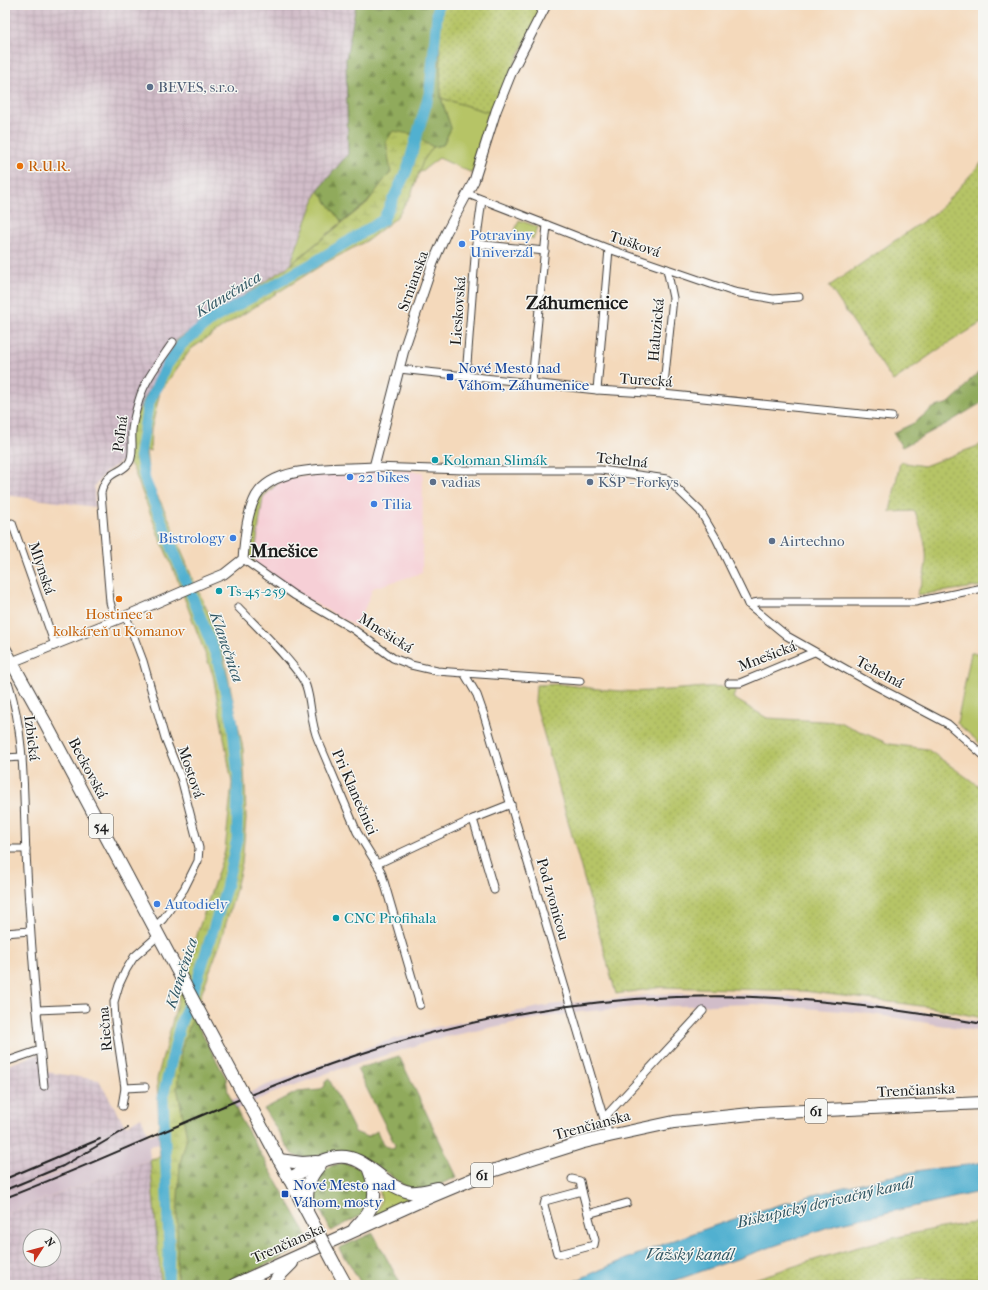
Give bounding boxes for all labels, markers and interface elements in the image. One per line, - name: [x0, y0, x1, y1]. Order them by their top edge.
- place label: BEVES, s.r.o.: [158, 78, 238, 96]
- marker: BEVES, s.r.o.: [145, 82, 155, 92]
- place label: R.U.R.: [28, 157, 70, 175]
- marker: R.U.R.: [15, 161, 25, 171]
- place label: Potraviny Univerzál: [470, 226, 534, 261]
- street label: Tušková: [607, 227, 664, 261]
- marker: Potraviny Univerzál: [457, 239, 467, 249]
- street label: Srnianska: [394, 247, 433, 314]
- water label: Klanečnica: [191, 267, 264, 322]
- street label: Lieskovská: [447, 275, 469, 346]
- district label: Záhumenice: [526, 292, 629, 314]
- street label: Haluzická: [644, 297, 668, 362]
- place label: Nové Mesto nad Váhom, Záhumenice: [457, 359, 590, 394]
- street label: Turecká: [619, 369, 674, 391]
- marker: Nové Mesto nad Váhom, Záhumenice: [445, 372, 455, 382]
- street label: Poľná: [109, 414, 132, 453]
- street label: Tehelná: [595, 448, 650, 472]
- place label: Koloman Slimák: [443, 451, 548, 469]
- marker: Koloman Slimák: [430, 455, 440, 465]
- place label: 22 bikes: [358, 468, 410, 486]
- marker: 22 bikes: [345, 472, 355, 482]
- place label: vadias: [441, 473, 481, 491]
- place label: KŠP - Forkys: [598, 473, 679, 491]
- marker: vadias: [428, 477, 438, 487]
- marker: KŠP - Forkys: [585, 477, 595, 487]
- place label: Tilia: [382, 495, 413, 513]
- marker: Tilia: [369, 499, 379, 509]
- place label: Bistrology: [158, 529, 226, 547]
- place label: Airtechno: [779, 532, 845, 550]
- marker: Bistrology: [228, 533, 238, 543]
- marker: Airtechno: [767, 536, 777, 546]
- street label: Mlynská: [25, 539, 60, 598]
- district label: Mnešice: [249, 540, 319, 562]
- place label: Ts-45-259: [227, 582, 286, 600]
- marker: Ts-45-259: [214, 586, 224, 596]
- marker: Hostinec a kolkáreň u Komanov: [114, 594, 124, 604]
- place label: Hostinec a kolkáreň u Komanov: [53, 605, 186, 640]
- water label: Klanečnica: [206, 608, 248, 685]
- street label: Mnešická: [355, 609, 417, 657]
- street label: Mnešická: [735, 636, 800, 675]
- street label: Tehelná: [853, 652, 908, 693]
- street label: Izbická: [20, 714, 44, 763]
- street label: Beckovská: [65, 735, 112, 802]
- street label: Mostová: [174, 744, 209, 801]
- street label: Pri Klanečnici: [328, 746, 382, 838]
- road number: 54: [89, 814, 113, 838]
- street label: Pod zvonicou: [533, 856, 573, 943]
- place label: Autodiely: [164, 895, 229, 913]
- marker: Autodiely: [152, 899, 162, 909]
- place label: CNC Profihala: [344, 909, 437, 927]
- marker: CNC Profihala: [331, 913, 341, 923]
- water label: Klanečnica: [160, 935, 201, 1012]
- street label: Riečna: [94, 1005, 116, 1052]
- street label: Trenčianska: [876, 1079, 957, 1101]
- road number: 61: [805, 1099, 827, 1123]
- street label: Trenčianska: [552, 1106, 633, 1144]
- road number: 61: [471, 1163, 493, 1187]
- water label: Biskupický derivačný kanál: [734, 1172, 917, 1232]
- place label: Nové Mesto nad Váhom, mosty: [292, 1176, 397, 1211]
- marker: Nové Mesto nad Váhom, mosty: [280, 1189, 290, 1199]
- street label: Trenčianska: [249, 1218, 328, 1267]
- north arrow: [22, 1228, 62, 1268]
- text: N: [42, 1235, 58, 1250]
- water label: Važský kanál: [646, 1245, 736, 1264]

